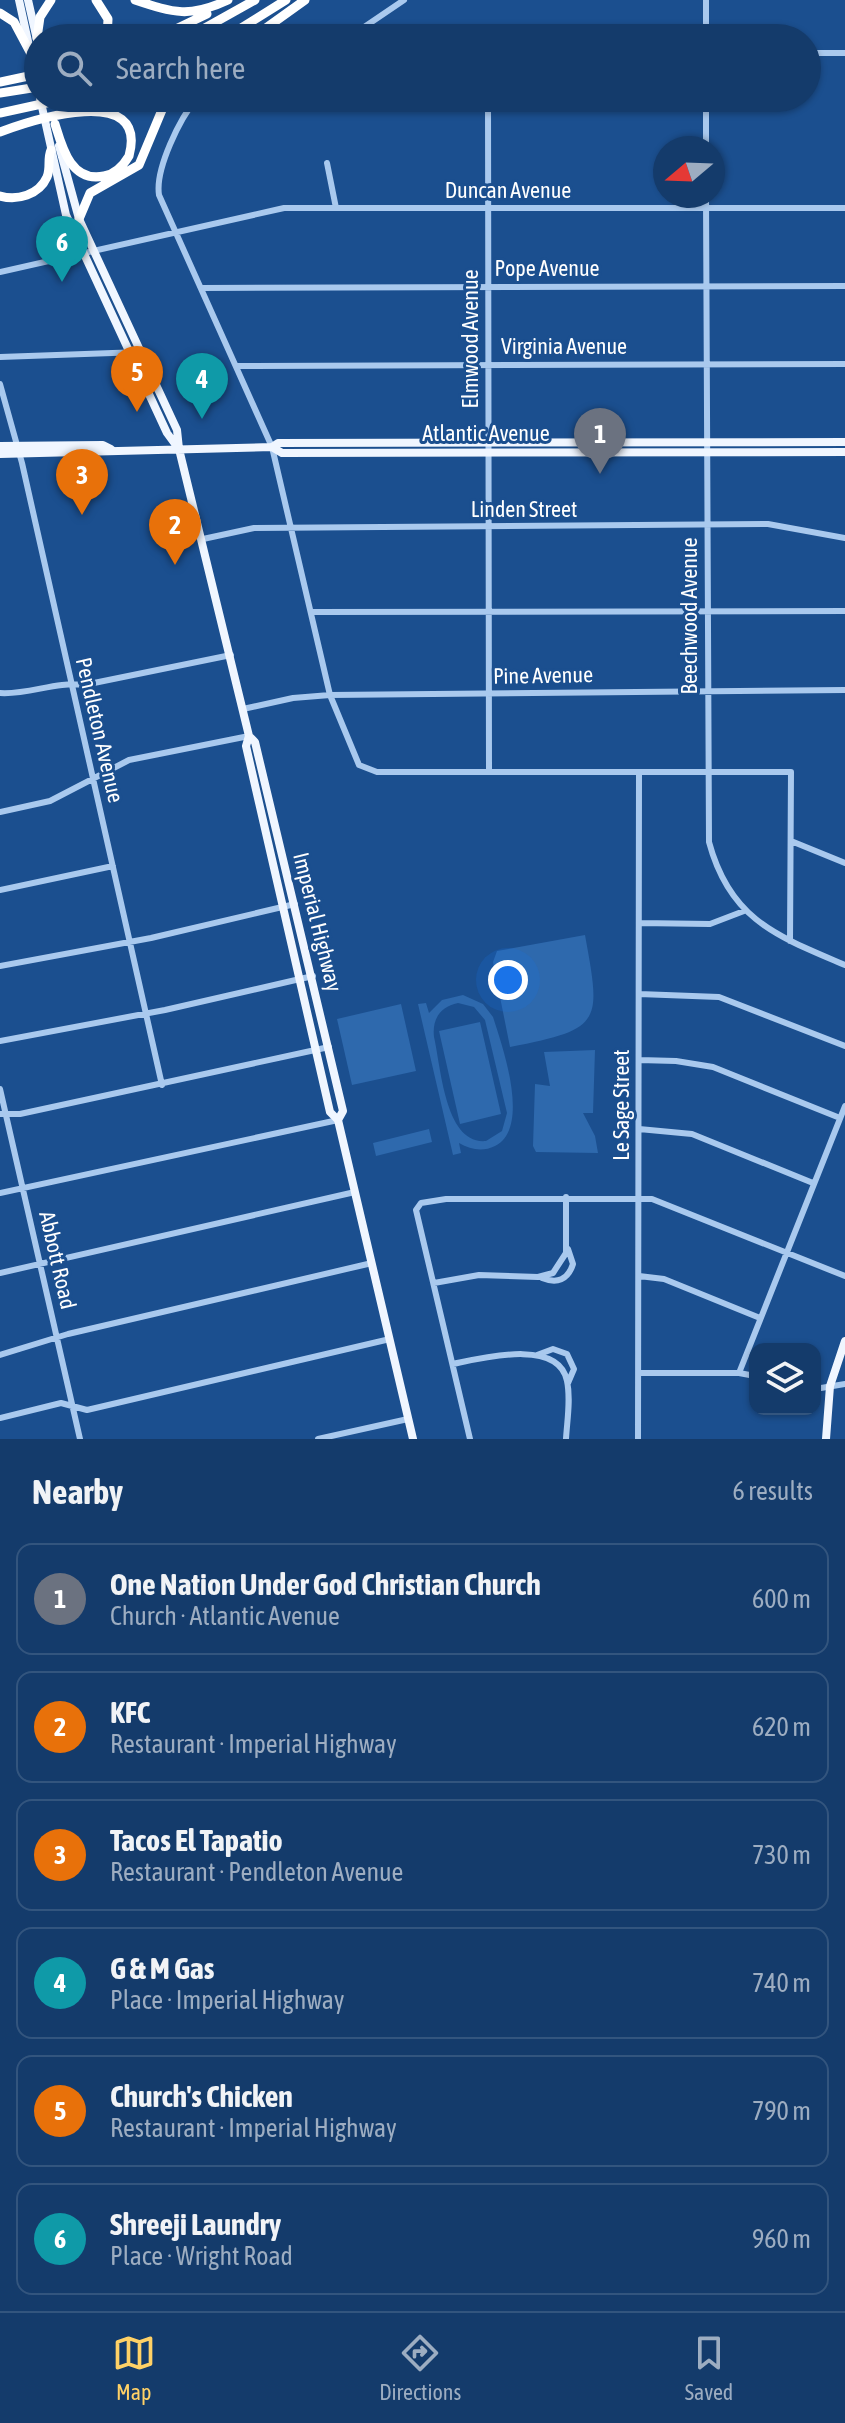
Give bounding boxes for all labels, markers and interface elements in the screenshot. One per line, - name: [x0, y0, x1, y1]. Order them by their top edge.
- search box: [24, 24, 821, 112]
- icon: search: [52, 46, 96, 90]
- text: Search here: [116, 51, 245, 85]
- north arrow: [653, 136, 725, 208]
- street label: Duncan Avenue: [445, 177, 571, 203]
- pin: 6: [36, 216, 88, 282]
- street label: Pope Avenue: [494, 255, 600, 281]
- street label: Elmwood Avenue: [457, 270, 483, 408]
- street label: Virginia Avenue: [501, 333, 627, 359]
- pin: 5: [111, 346, 163, 412]
- pin: 4: [176, 353, 228, 419]
- pin: 1: [574, 408, 626, 474]
- street label: Atlantic Avenue: [422, 420, 550, 446]
- pin: 3: [56, 449, 108, 515]
- street label: Linden Street: [471, 496, 577, 522]
- pin: 2: [149, 499, 201, 565]
- street label: Beechwood Avenue: [676, 538, 702, 694]
- street label: Pendleton Avenue: [71, 655, 129, 805]
- street label: Pine Avenue: [493, 661, 593, 689]
- street label: Imperial Highway: [288, 850, 348, 994]
- your location: [488, 960, 528, 1000]
- street label: Le Sage Street: [608, 1049, 634, 1161]
- street label: Abbott Road: [34, 1209, 82, 1311]
- map controls: [749, 1343, 821, 1415]
- button: layers: [749, 1343, 821, 1415]
- text: Nearby: [32, 1472, 123, 1511]
- text: 6 results: [732, 1476, 813, 1506]
- text: One Nation Under God Christian Church: [110, 1567, 541, 1601]
- text: 1: [54, 1584, 66, 1614]
- text: 600 m: [752, 1584, 811, 1614]
- text: Church · Atlantic Avenue: [110, 1601, 340, 1631]
- text: KFC: [110, 1695, 150, 1729]
- text: 2: [54, 1712, 66, 1742]
- text: 620 m: [752, 1712, 811, 1742]
- text: Restaurant · Imperial Highway: [110, 1729, 397, 1759]
- text: Tacos El Tapatio: [110, 1823, 283, 1857]
- text: 3: [54, 1840, 66, 1870]
- text: 730 m: [752, 1840, 811, 1870]
- text: Restaurant · Pendleton Avenue: [110, 1857, 403, 1887]
- text: G & M Gas: [110, 1951, 214, 1985]
- text: 4: [54, 1968, 66, 1998]
- text: 740 m: [752, 1968, 811, 1998]
- text: Place · Imperial Highway: [110, 1985, 344, 2015]
- text: Church's Chicken: [110, 2079, 293, 2113]
- text: 5: [54, 2096, 66, 2126]
- text: 790 m: [752, 2096, 811, 2126]
- text: Restaurant · Imperial Highway: [110, 2113, 397, 2143]
- text: Shreeji Laundry: [110, 2207, 281, 2241]
- text: 6: [54, 2224, 66, 2254]
- text: 960 m: [752, 2224, 811, 2254]
- text: Place · Wright Road: [110, 2241, 293, 2271]
- tab: Map: [112, 2331, 156, 2405]
- tab: Directions: [379, 2331, 461, 2405]
- tab: Saved: [685, 2331, 733, 2405]

